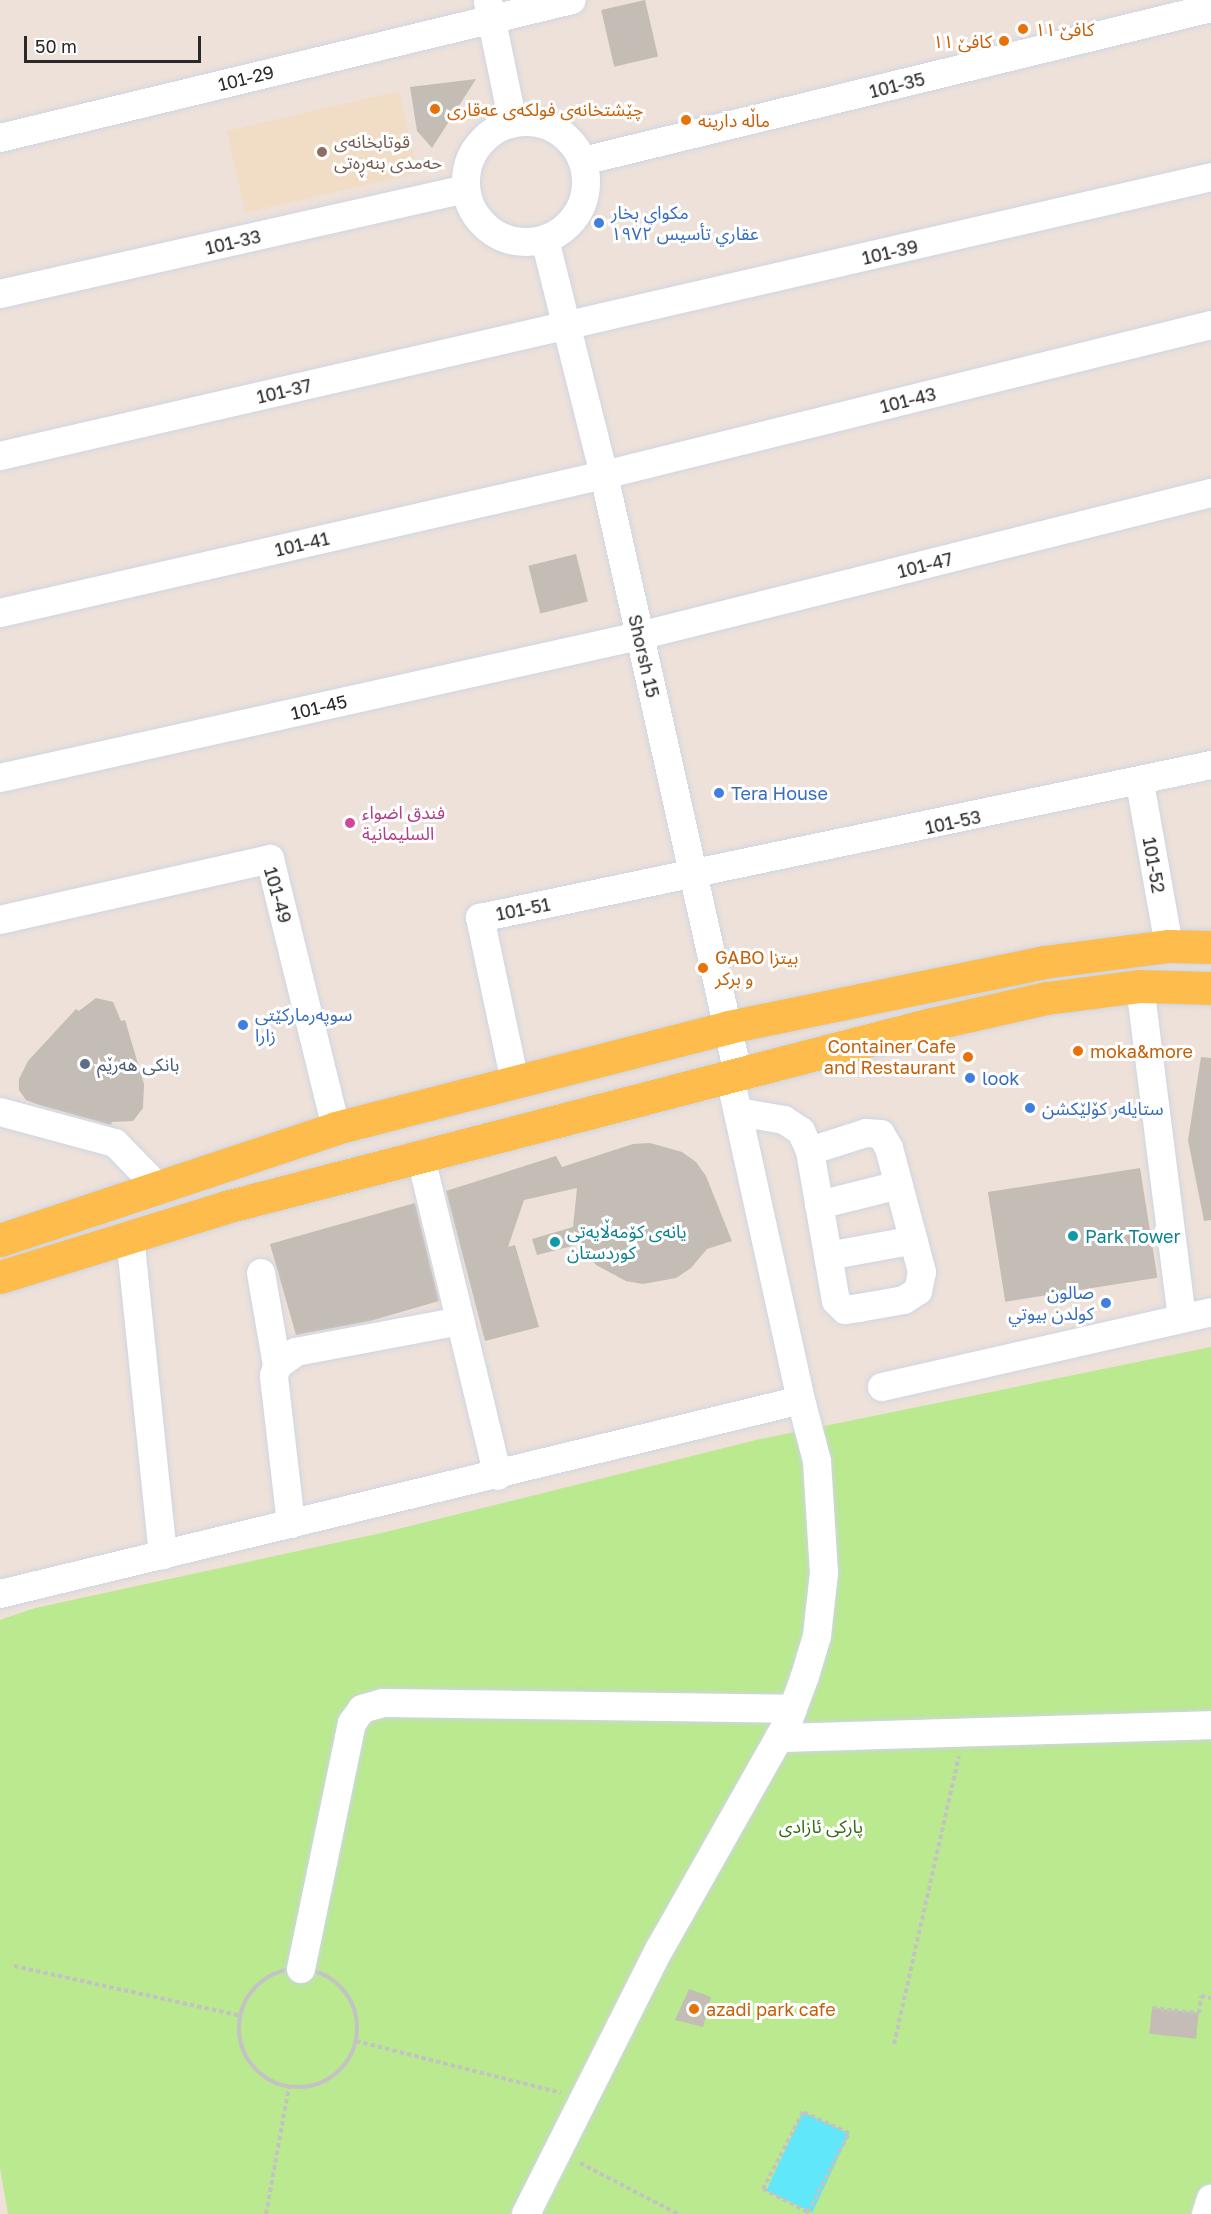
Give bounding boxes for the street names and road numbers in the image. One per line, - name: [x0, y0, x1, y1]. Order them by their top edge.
- street label: 101-29: [216, 61, 276, 95]
- street label: 101-35: [867, 68, 927, 102]
- street label: 101-33: [203, 225, 263, 259]
- street label: 101-39: [860, 235, 920, 269]
- street label: 101-37: [255, 374, 313, 408]
- street label: 101-43: [878, 383, 938, 417]
- street label: 101-41: [273, 527, 331, 561]
- street label: 101-47: [895, 548, 955, 582]
- street label: Shorsh 15: [624, 612, 664, 700]
- street label: 101-45: [289, 690, 349, 724]
- street label: 101-53: [923, 806, 983, 838]
- street label: 101-52: [1138, 835, 1170, 895]
- street label: 101-49: [260, 864, 296, 926]
- street label: 101-51: [494, 893, 552, 925]

